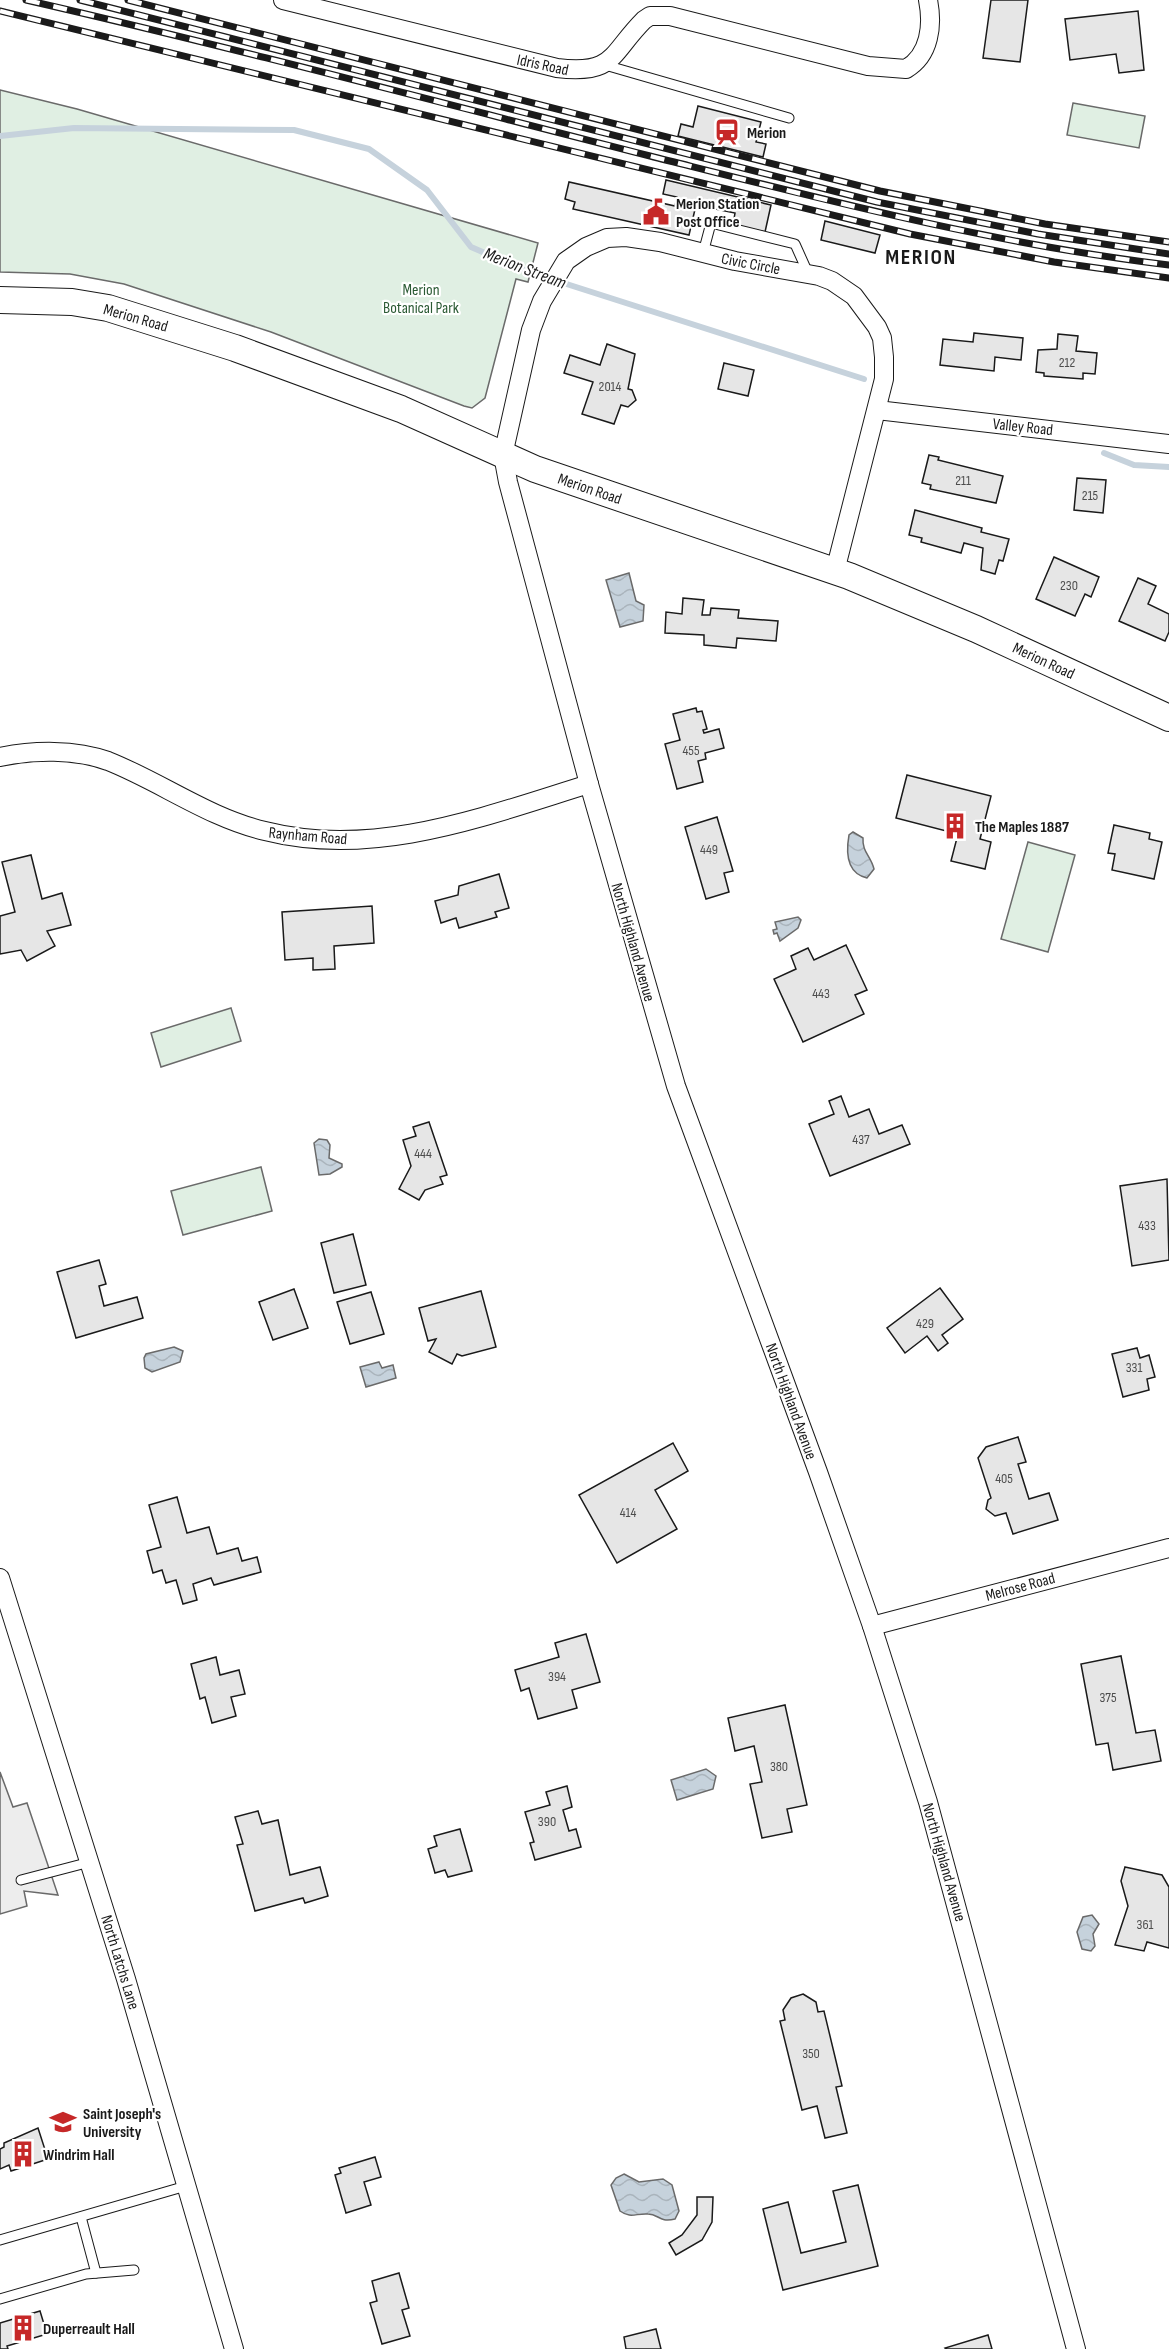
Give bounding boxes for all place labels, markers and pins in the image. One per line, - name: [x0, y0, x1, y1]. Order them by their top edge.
- station icon: Merion: [712, 117, 742, 147]
- place label: Merion: [747, 124, 786, 143]
- place label: Merion Station Post Office: [676, 195, 759, 232]
- public building icon: Merion Station Post Office: [641, 197, 671, 227]
- building icon: The Maples 1887: [940, 811, 970, 841]
- place label: The Maples 1887: [975, 818, 1069, 837]
- place label: Saint Joseph's University: [83, 2105, 161, 2142]
- school or university icon: Saint Joseph's University: [48, 2107, 78, 2137]
- building icon: Windrim Hall: [8, 2139, 38, 2169]
- place label: Windrim Hall: [43, 2146, 114, 2165]
- building icon: Duperreault Hall: [8, 2313, 38, 2343]
- place label: Duperreault Hall: [43, 2320, 135, 2339]

